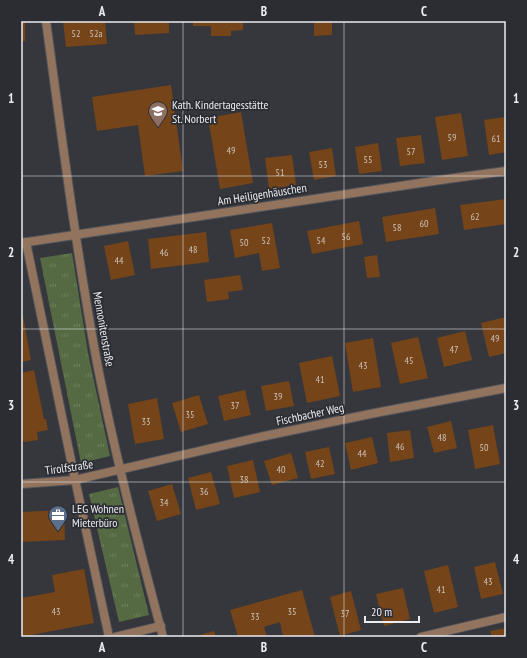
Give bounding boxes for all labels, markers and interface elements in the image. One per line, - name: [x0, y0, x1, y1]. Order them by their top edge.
- text: A: [98, 3, 106, 20]
- text: B: [261, 3, 267, 20]
- text: C: [421, 3, 427, 20]
- house number: 52: [72, 27, 81, 40]
- house number: 52a: [90, 27, 103, 40]
- text: 1: [8, 90, 14, 107]
- text: 1: [513, 90, 519, 107]
- place label: Kath. Kindertagesstätte St. Norbert: [172, 97, 268, 126]
- school or university icon: Kath. Kindertagesstätte St. Norbert: [147, 100, 169, 128]
- house number: 59: [448, 131, 457, 144]
- house number: 61: [492, 132, 501, 145]
- house number: 49: [227, 144, 236, 157]
- house number: 57: [407, 145, 416, 158]
- house number: 55: [364, 153, 373, 166]
- house number: 53: [319, 158, 328, 171]
- house number: 51: [276, 166, 285, 179]
- street label: Am Heiligenhäuschen: [216, 180, 308, 208]
- house number: 62: [471, 210, 480, 223]
- house number: 60: [420, 217, 429, 230]
- house number: 58: [393, 221, 402, 234]
- house number: 56: [342, 230, 351, 243]
- house number: 52: [262, 234, 271, 247]
- house number: 54: [317, 234, 326, 247]
- house number: 50: [240, 236, 249, 249]
- house number: 48: [189, 243, 198, 256]
- text: 2: [8, 244, 14, 261]
- text: 2: [513, 244, 519, 261]
- house number: 46: [160, 246, 169, 259]
- house number: 44: [115, 254, 124, 267]
- street label: Mennonitenstraße: [90, 290, 118, 368]
- house number: 49: [491, 332, 500, 345]
- house number: 47: [450, 343, 459, 356]
- house number: 45: [405, 354, 414, 367]
- house number: 43: [359, 359, 368, 372]
- house number: 41: [316, 373, 325, 386]
- house number: 39: [274, 390, 283, 403]
- text: 3: [8, 397, 14, 414]
- text: 3: [513, 397, 519, 414]
- house number: 37: [231, 399, 240, 412]
- street label: Fischbacher Weg: [275, 399, 345, 429]
- house number: 35: [186, 408, 195, 421]
- house number: 33: [142, 415, 151, 428]
- house number: 48: [438, 431, 447, 444]
- house number: 46: [396, 440, 405, 453]
- house number: 50: [480, 441, 489, 454]
- house number: 44: [358, 447, 367, 460]
- street label: Tirolfstraße: [44, 456, 94, 478]
- house number: 42: [316, 457, 325, 470]
- house number: 40: [277, 463, 286, 476]
- house number: 38: [240, 473, 249, 486]
- house number: 36: [200, 485, 209, 498]
- house number: 34: [160, 496, 169, 509]
- place label: LEG Wohnen Mieterbüro: [72, 501, 124, 530]
- office icon: LEG Wohnen Mieterbüro: [47, 504, 69, 532]
- text: 4: [8, 551, 15, 568]
- text: 4: [513, 551, 520, 568]
- house number: 43: [484, 575, 493, 588]
- house number: 41: [437, 583, 446, 596]
- scale bar: [365, 598, 419, 624]
- text: 20 m: [371, 604, 392, 619]
- house number: 43: [52, 605, 61, 618]
- house number: 35: [288, 605, 297, 618]
- house number: 37: [341, 607, 350, 620]
- house number: 33: [251, 610, 260, 623]
- text: A: [98, 639, 106, 656]
- text: B: [261, 639, 267, 656]
- text: C: [421, 639, 427, 656]

